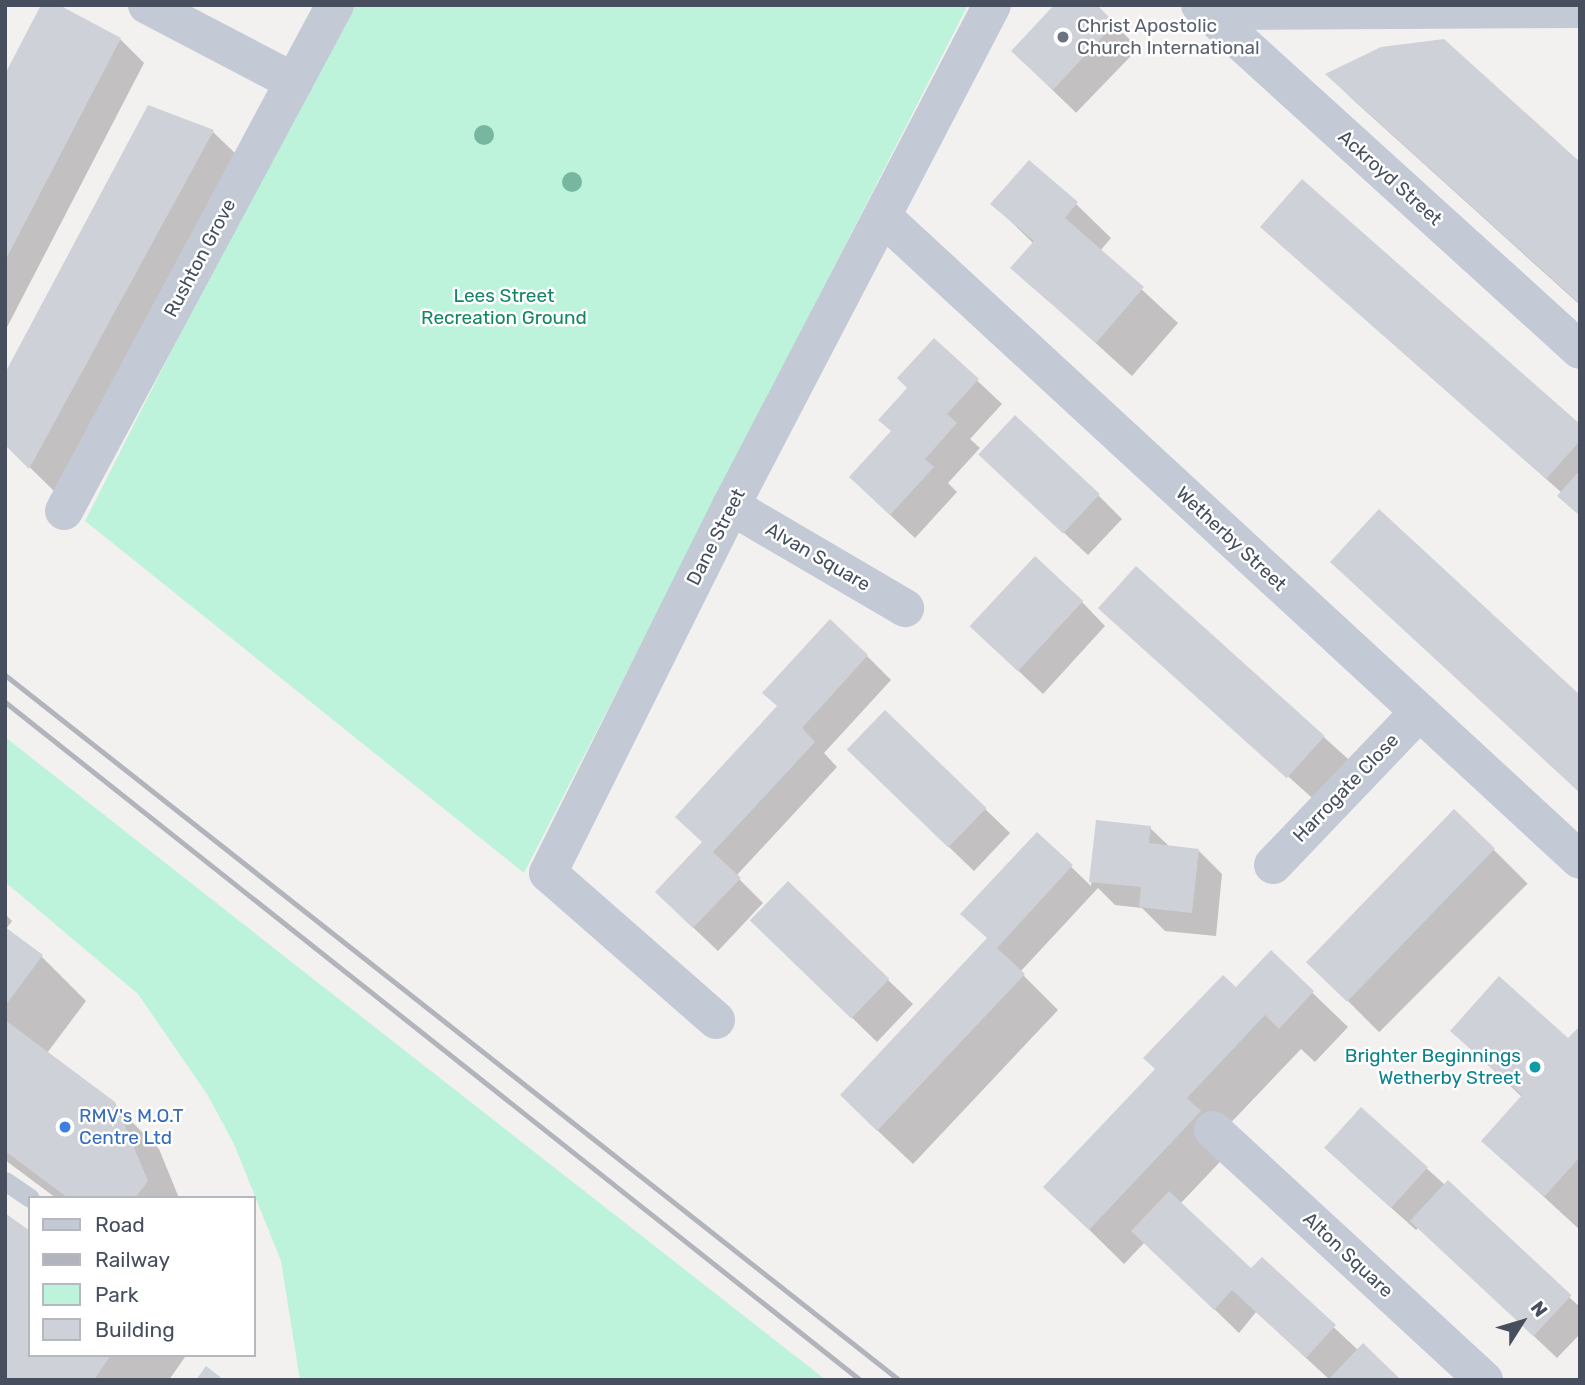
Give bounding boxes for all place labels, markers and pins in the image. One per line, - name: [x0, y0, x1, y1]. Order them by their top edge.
- place label: Christ Apostolic Church International: [1077, 15, 1260, 59]
- marker: Christ Apostolic Church International: [1055, 29, 1071, 45]
- place label: Brighter Beginnings Wetherby Street: [1344, 1045, 1521, 1089]
- marker: Brighter Beginnings Wetherby Street: [1527, 1059, 1543, 1075]
- place label: RMV's M.O.T Centre Ltd: [79, 1105, 184, 1149]
- marker: RMV's M.O.T Centre Ltd: [57, 1119, 73, 1135]

